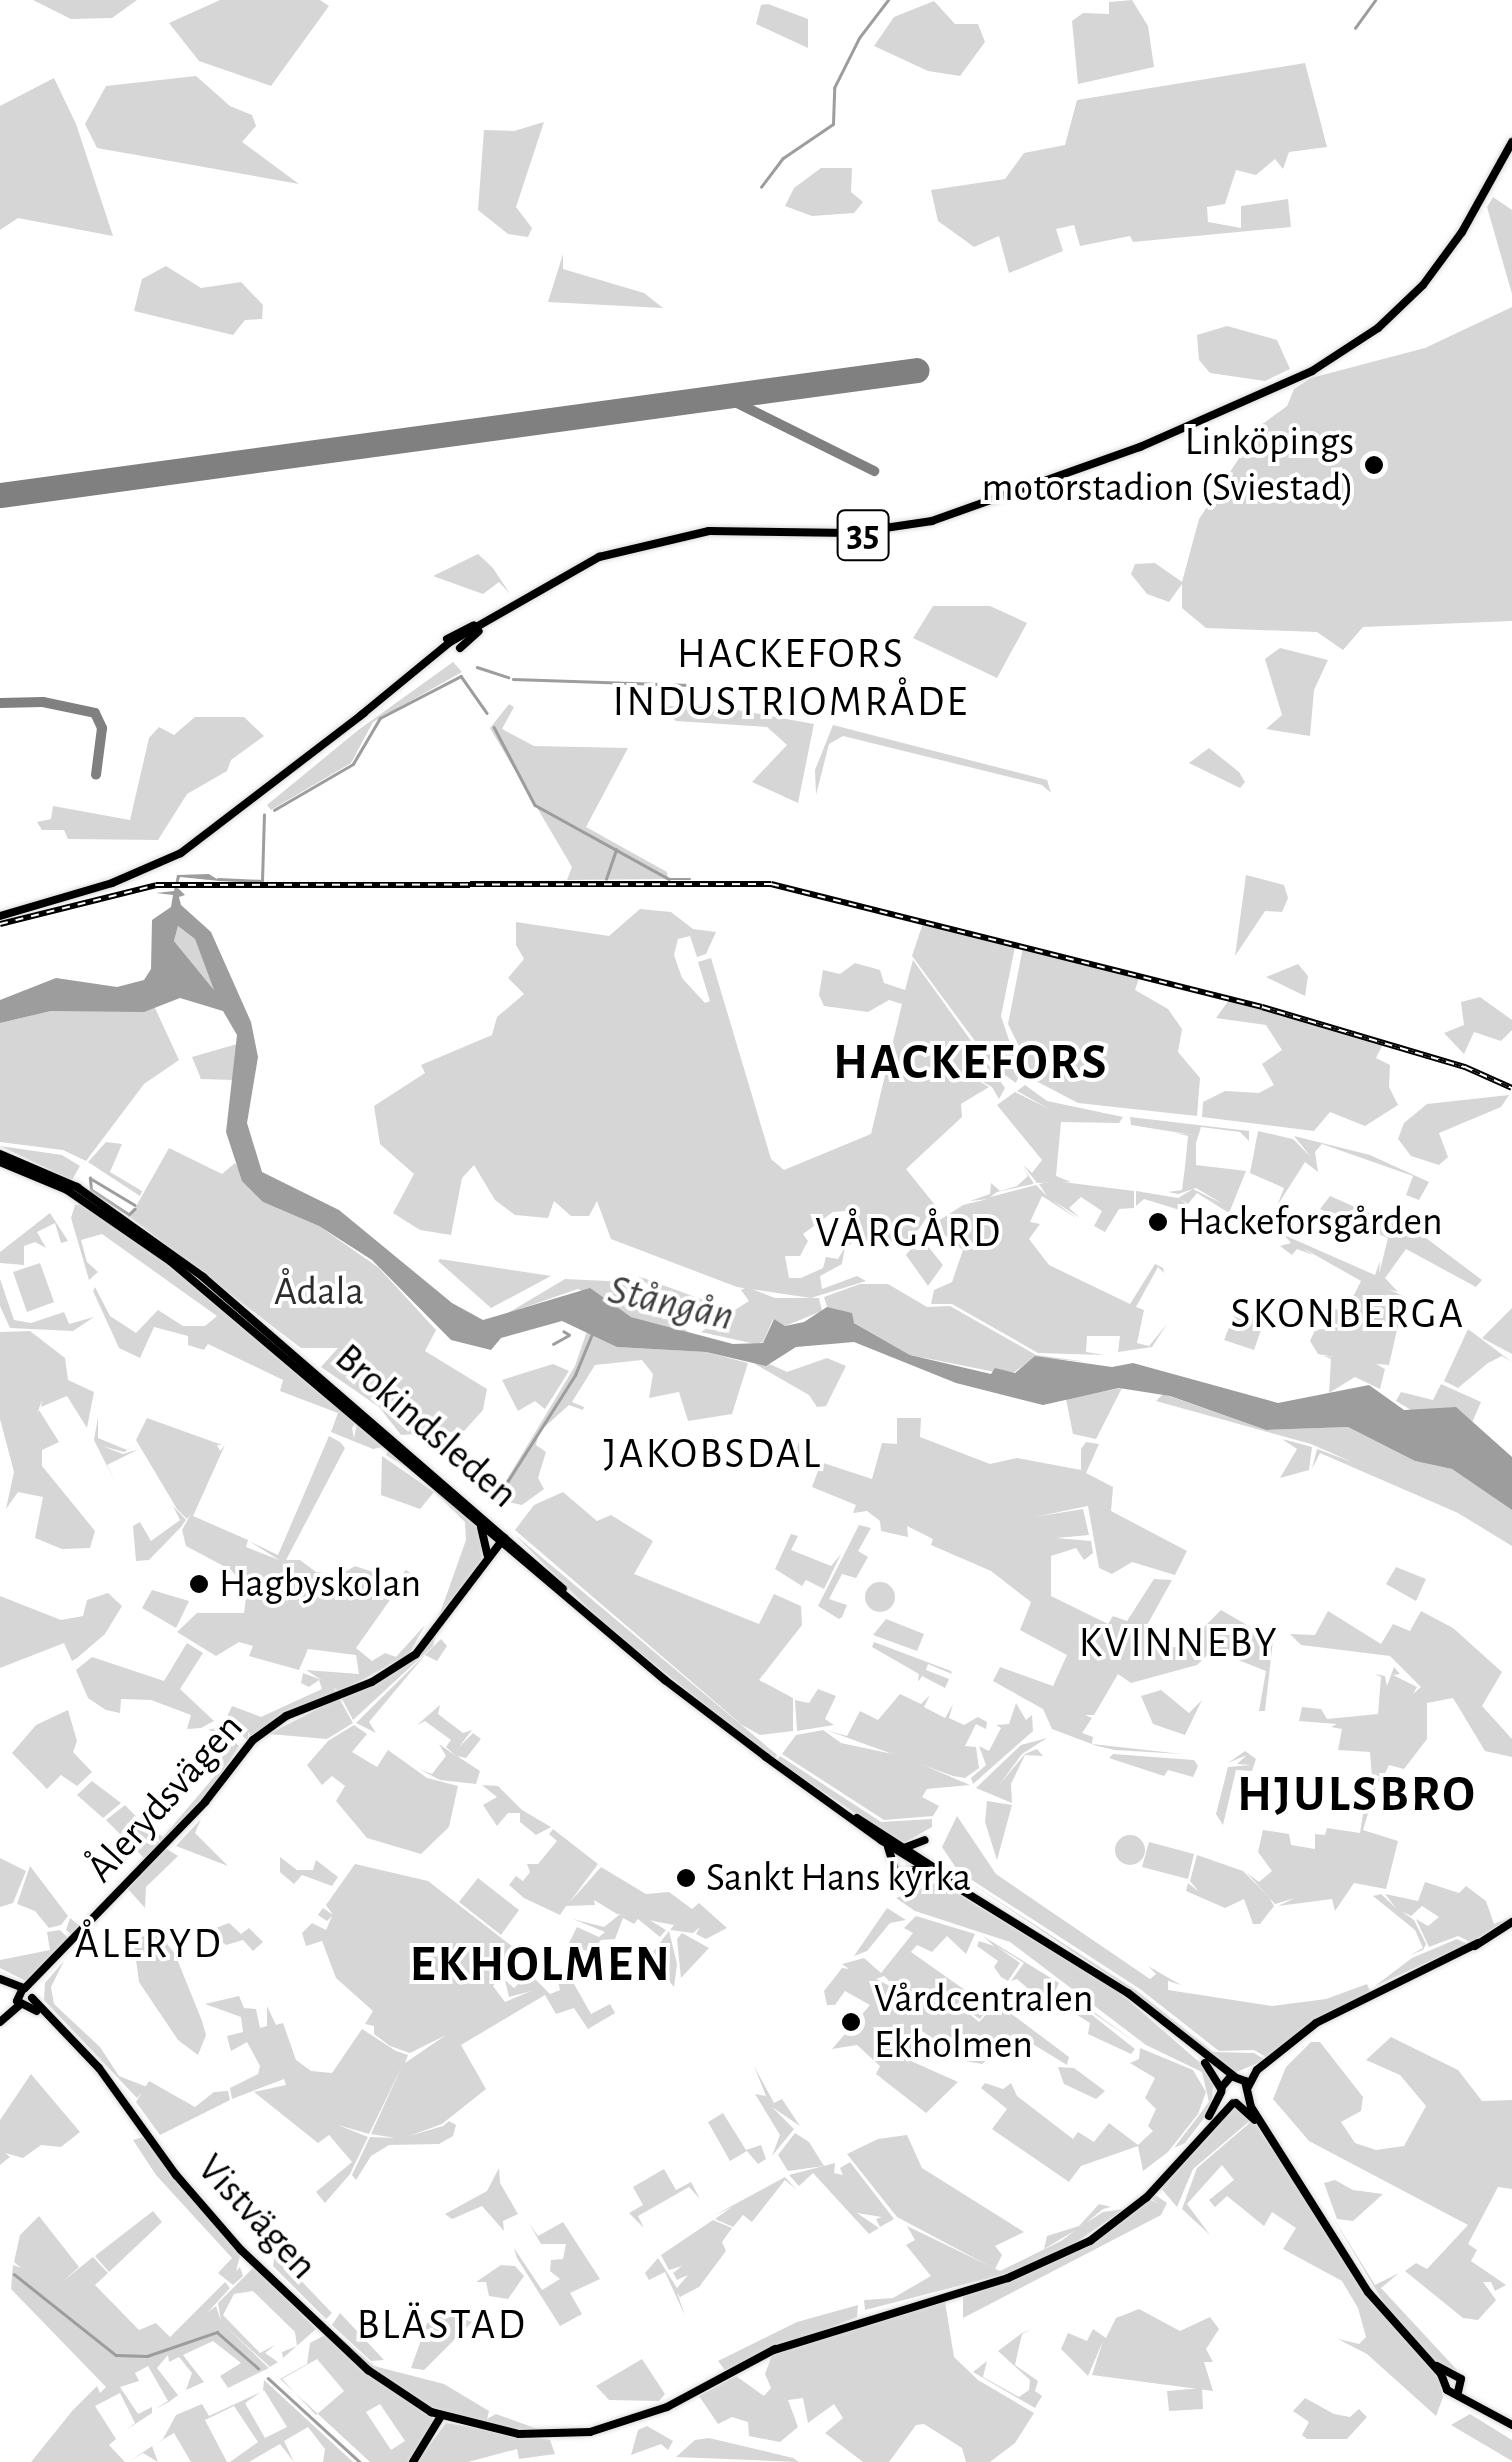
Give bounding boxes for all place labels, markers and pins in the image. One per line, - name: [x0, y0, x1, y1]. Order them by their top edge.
- place label: Linköpings motorstadion (Sviestad): [982, 418, 1354, 512]
- marker: Linköpings motorstadion (Sviestad): [1363, 454, 1385, 476]
- place label: Hackeforsgården: [1178, 1198, 1443, 1246]
- marker: Hackeforsgården: [1147, 1211, 1169, 1233]
- place label: Hagbyskolan: [219, 1560, 421, 1608]
- marker: Hagbyskolan: [188, 1573, 210, 1595]
- place label: Sankt Hans kyrka: [706, 1854, 971, 1902]
- marker: Sankt Hans kyrka: [675, 1867, 697, 1889]
- place label: Vårdcentralen Ekholmen: [874, 1975, 1093, 2069]
- marker: Vårdcentralen Ekholmen: [838, 2009, 864, 2035]

